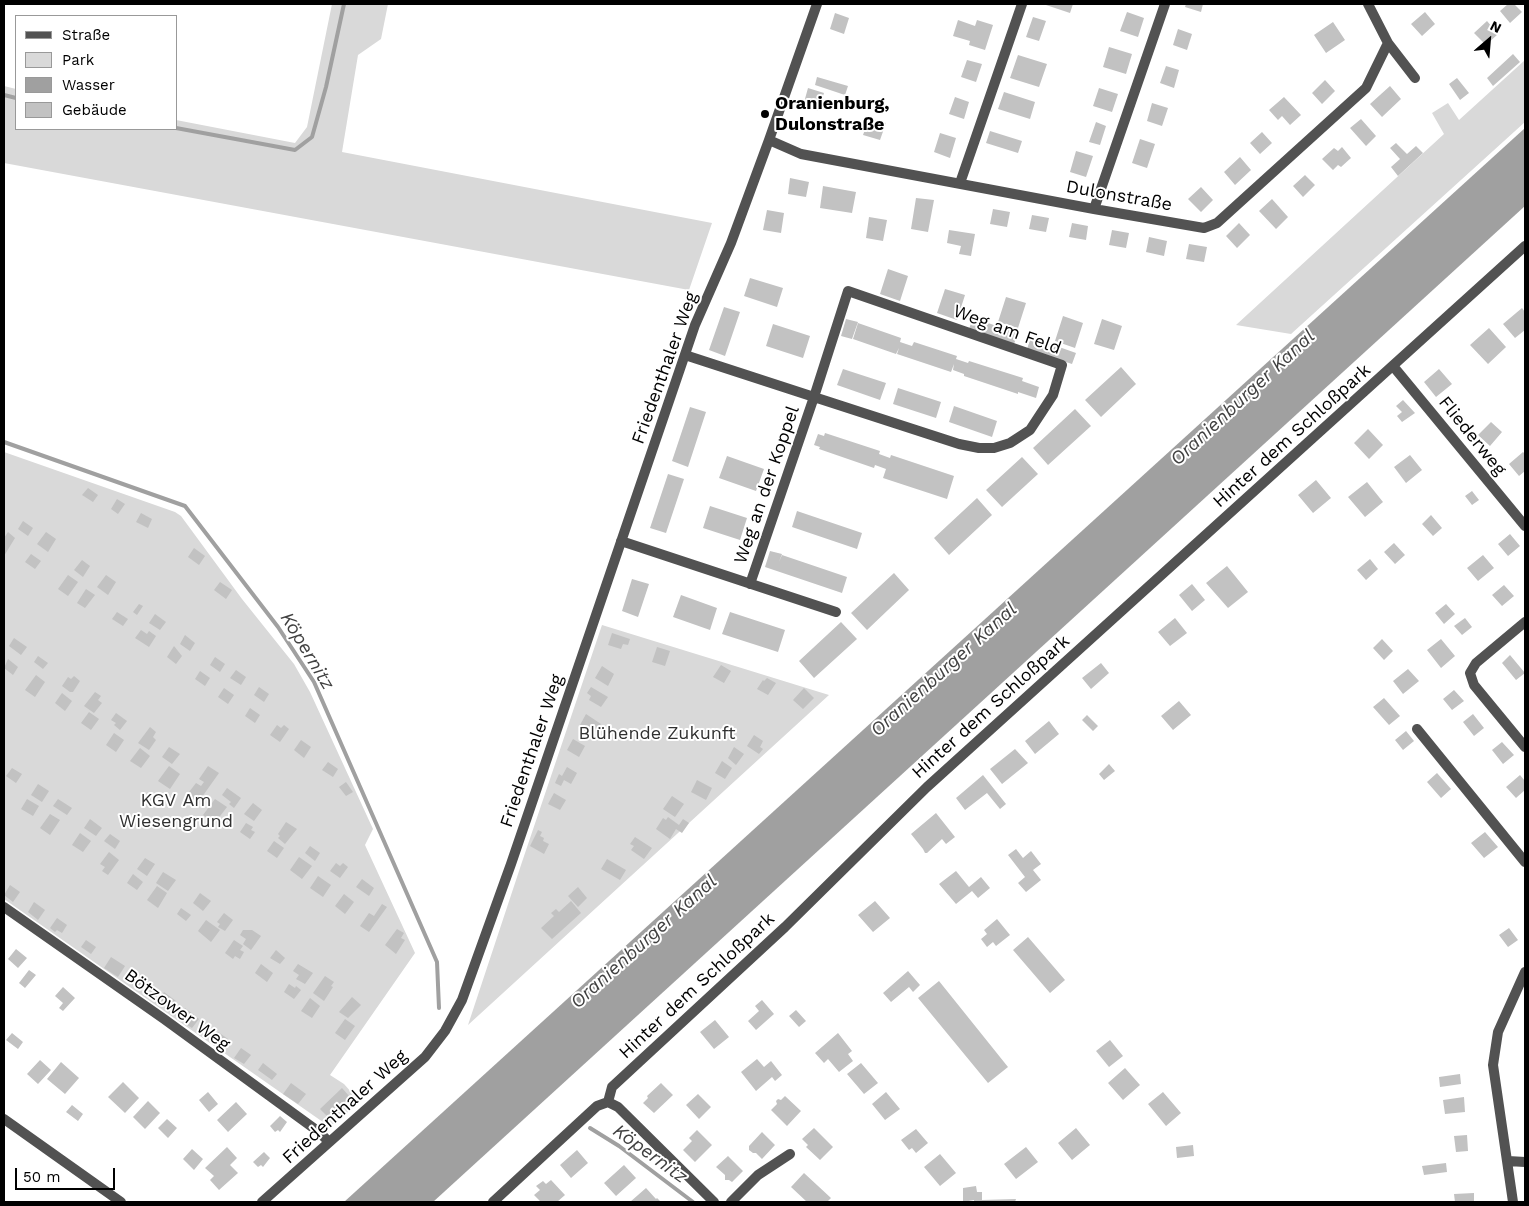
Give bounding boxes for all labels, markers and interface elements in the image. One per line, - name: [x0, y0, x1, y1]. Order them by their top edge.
- legend: [15, 15, 178, 130]
- north arrow: [1464, 15, 1514, 65]
- text: N: [1488, 17, 1504, 36]
- text: Straße: [62, 26, 110, 44]
- text: Park: [62, 51, 94, 69]
- text: Wasser: [62, 76, 115, 94]
- place label: Oranienburg, Dulonstraße: [775, 93, 890, 136]
- text: Gebäude: [62, 101, 127, 119]
- marker: Oranienburg, Dulonstraße: [759, 108, 771, 120]
- street label: Dulonstraße: [1064, 176, 1174, 216]
- street label: Friedenthaler Weg: [627, 289, 703, 447]
- street label: Weg am Feld: [950, 300, 1064, 360]
- water label: Oranienburger Kanal: [1166, 325, 1320, 471]
- street label: Hinter dem Schloßpark: [1209, 360, 1375, 512]
- street label: Fliederweg: [1434, 392, 1510, 480]
- street label: Weg an der Koppel: [730, 403, 804, 567]
- water label: Oranienburger Kanal: [866, 598, 1022, 742]
- water label: Köpernitz: [275, 608, 339, 694]
- street label: Hinter dem Schloßpark: [908, 631, 1074, 783]
- street label: Friedenthaler Weg: [496, 672, 568, 830]
- park label: Blühende Zukunft: [579, 723, 735, 745]
- park label: KGV Am Wiesengrund: [119, 790, 233, 832]
- water label: Oranienburger Kanal: [566, 870, 722, 1014]
- street label: Hinter dem Schloßpark: [615, 908, 779, 1064]
- street label: Bötzower Weg: [120, 964, 234, 1056]
- street label: Friedenthaler Weg: [278, 1045, 412, 1169]
- water label: Köpernitz: [608, 1119, 692, 1189]
- scale bar: [18, 1158, 118, 1190]
- text: 50 m: [23, 1168, 60, 1186]

